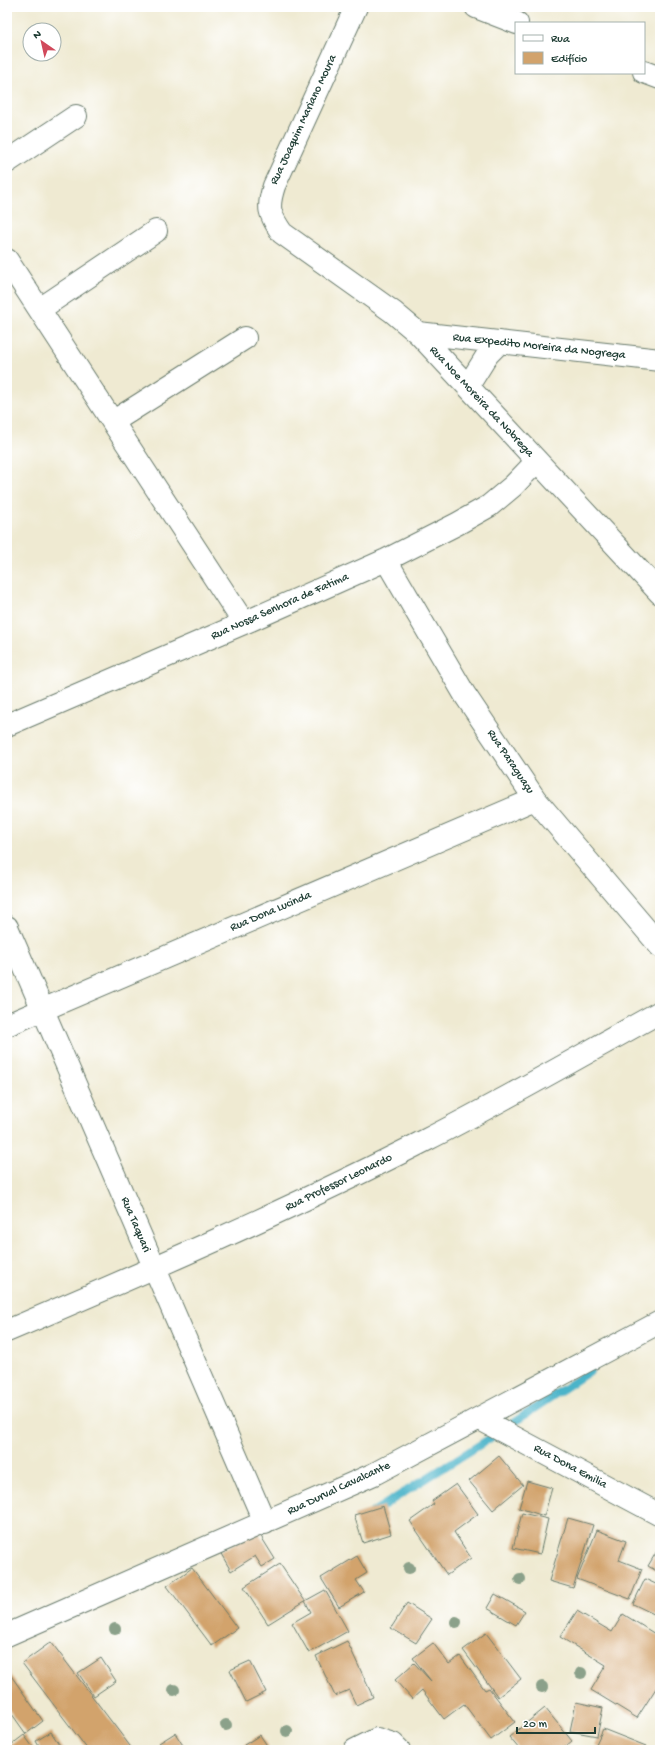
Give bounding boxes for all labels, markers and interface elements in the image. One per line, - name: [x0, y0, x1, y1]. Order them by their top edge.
- north arrow: [22, 22, 62, 62]
- legend: [515, 22, 645, 74]
- text: N: [31, 28, 44, 42]
- text: Rua: [551, 33, 570, 47]
- street label: Rua Joaquim Mariano Moura: [268, 52, 340, 187]
- text: Edifício: [551, 53, 587, 67]
- street label: Rua Expedito Moreira da Nogrega: [452, 331, 626, 363]
- street label: Rua Noe Moreira da Nobrega: [426, 344, 536, 461]
- street label: Rua Nossa Senhora de Fatima: [209, 570, 351, 644]
- street label: Rua Paraguaçu: [483, 727, 537, 797]
- street label: Rua Dona Lucinda: [228, 888, 314, 935]
- street label: Rua Professor Leonardo: [283, 1151, 395, 1215]
- street label: Rua Taquari: [117, 1195, 153, 1255]
- street label: Rua Dona Emilia: [531, 1442, 609, 1492]
- street label: Rua Durval Cavalcante: [285, 1459, 393, 1519]
- scale bar: [517, 1709, 595, 1735]
- text: 20 m: [523, 1718, 548, 1732]

